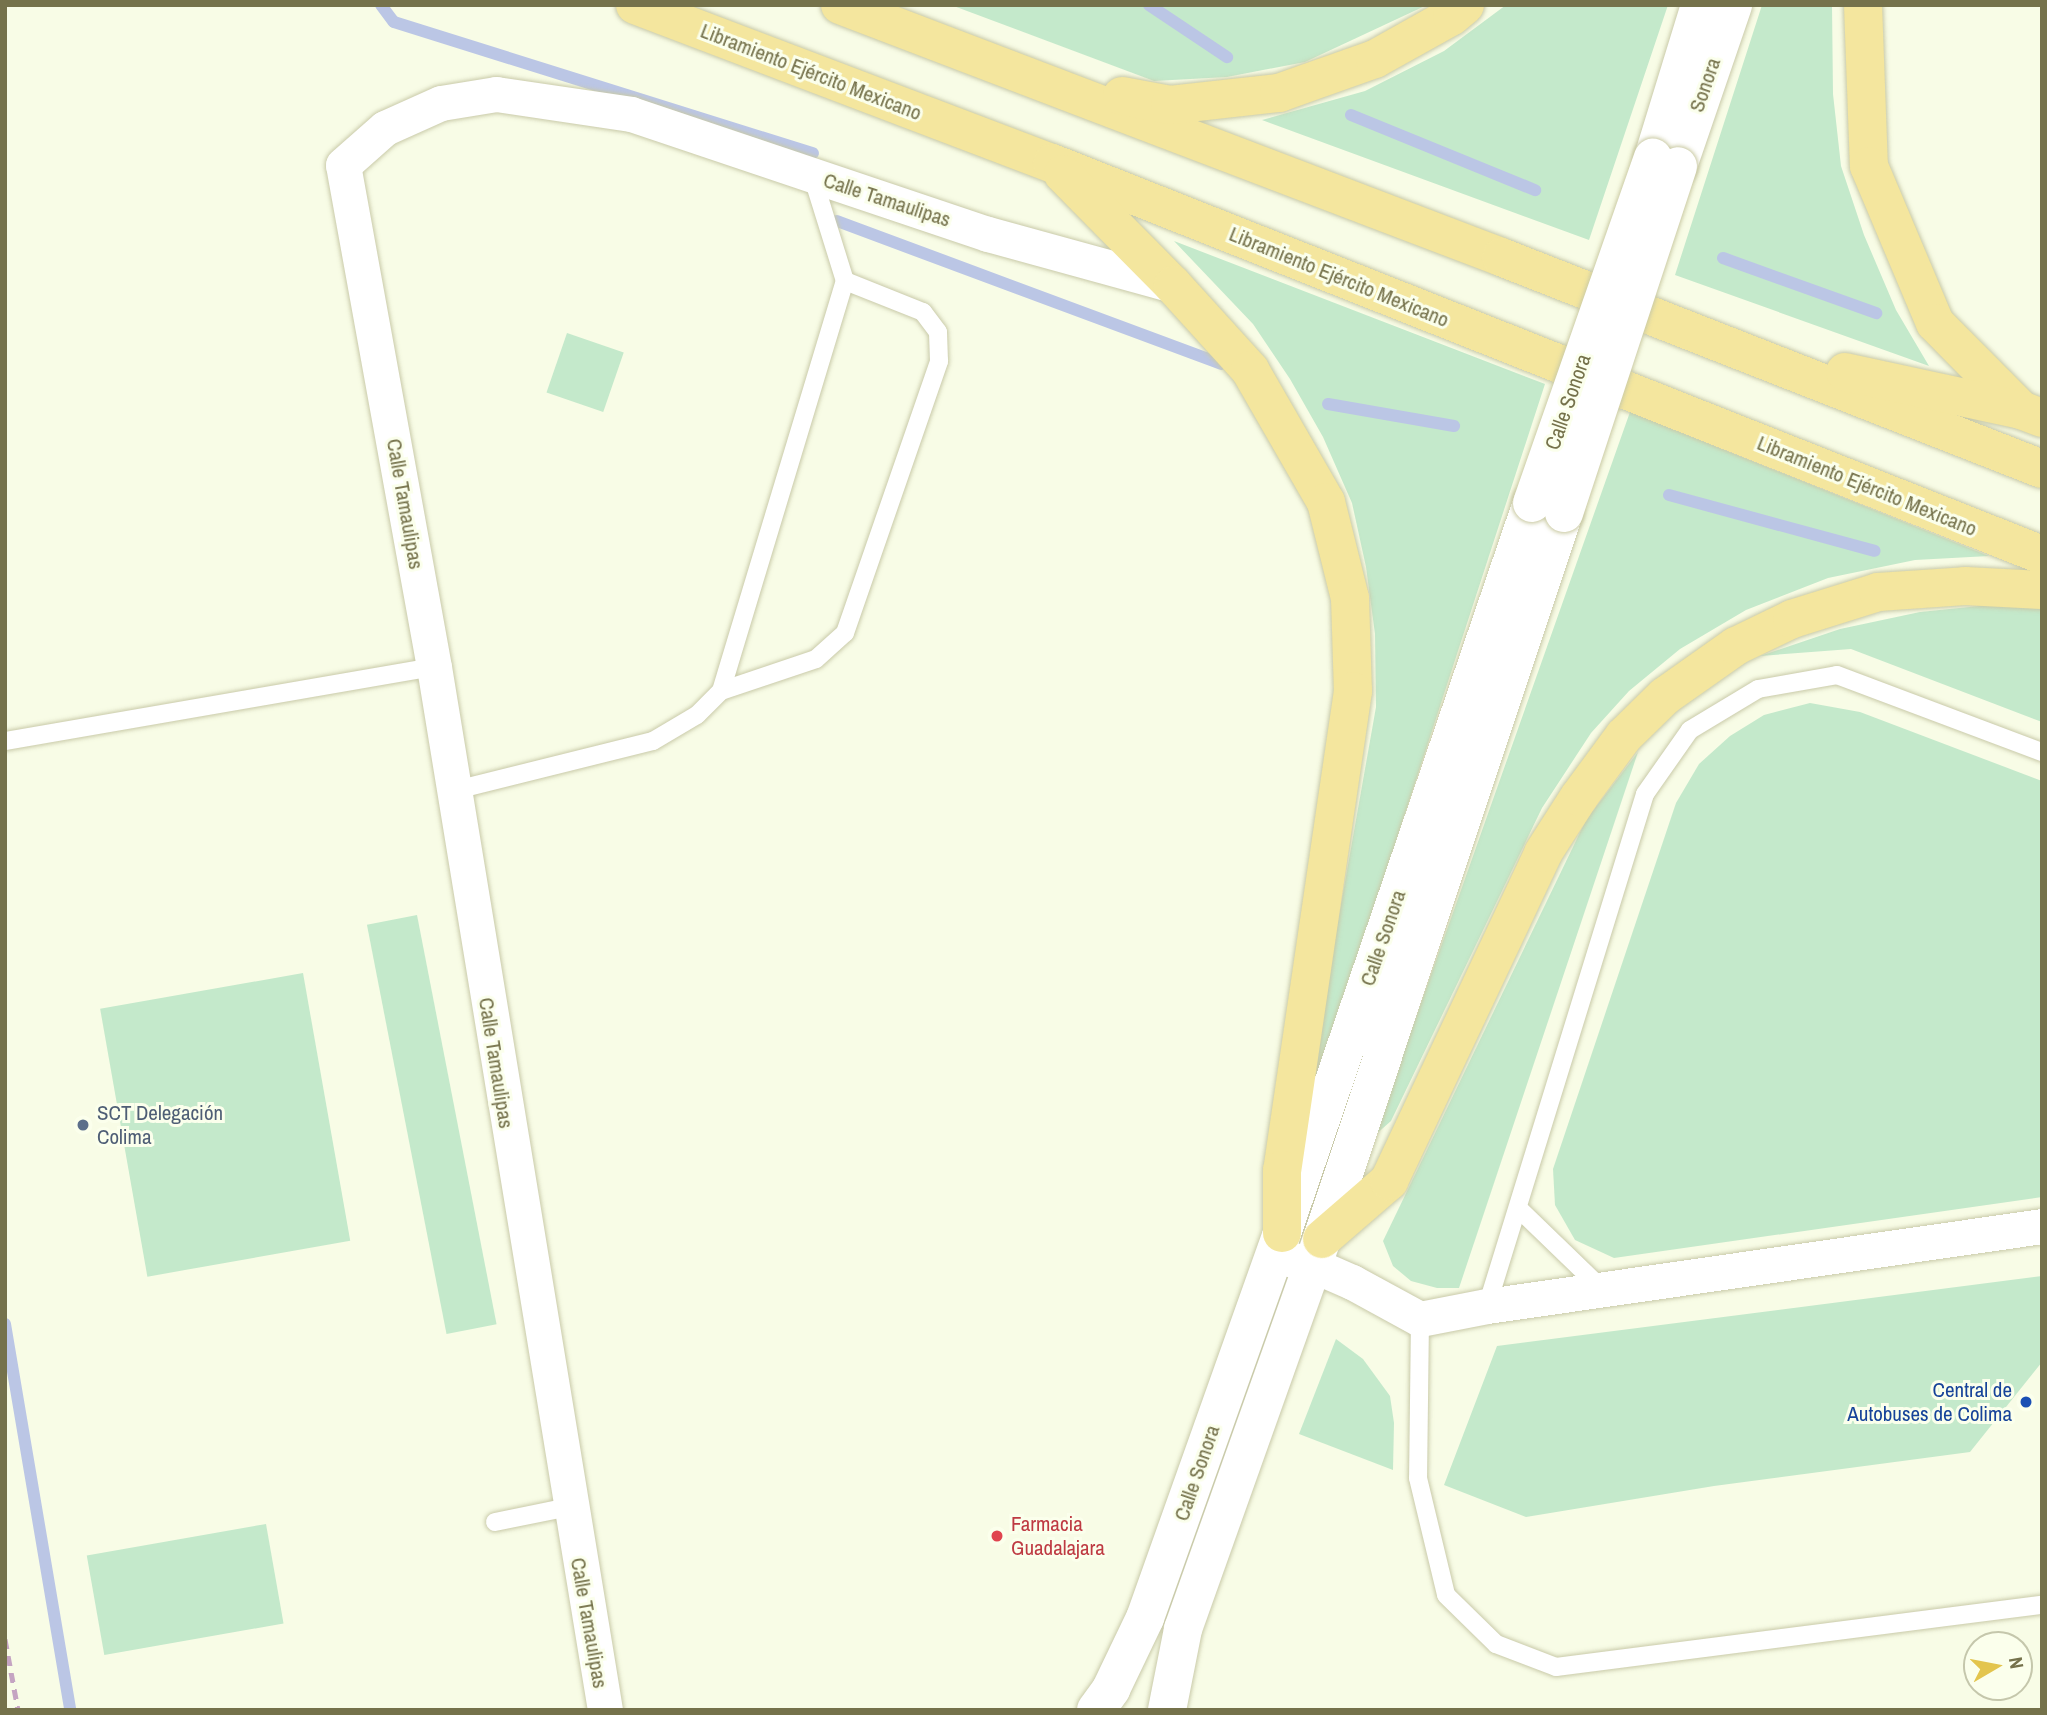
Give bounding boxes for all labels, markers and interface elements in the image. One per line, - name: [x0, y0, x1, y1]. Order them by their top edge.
- street label: Libramiento Ejército Mexicano: [697, 18, 925, 126]
- street label: Sonora: [1684, 55, 1726, 115]
- street label: Calle Tamaulipas: [820, 168, 954, 232]
- street label: Libramiento Ejército Mexicano: [1226, 221, 1452, 333]
- street label: Calle Sonora: [1540, 351, 1596, 453]
- street label: Libramiento Ejército Mexicano: [1754, 430, 1980, 542]
- street label: Calle Tamaulipas: [381, 437, 429, 571]
- street label: Calle Sonora: [1355, 887, 1411, 989]
- street label: Calle Tamaulipas: [473, 996, 519, 1130]
- place label: SCT Delegación Colima: [97, 1100, 223, 1150]
- marker: SCT Delegación Colima: [75, 1117, 91, 1133]
- place label: Central de Autobuses de Colima: [1847, 1377, 2012, 1427]
- marker: Central de Autobuses de Colima: [2018, 1394, 2034, 1410]
- street label: Calle Sonora: [1169, 1422, 1225, 1524]
- place label: Farmacia Guadalajara: [1011, 1511, 1105, 1561]
- marker: Farmacia Guadalajara: [989, 1528, 1005, 1544]
- street label: Calle Tamaulipas: [565, 1556, 613, 1690]
- north arrow: [1963, 1631, 2033, 1701]
- text: N: [2003, 1655, 2030, 1670]

